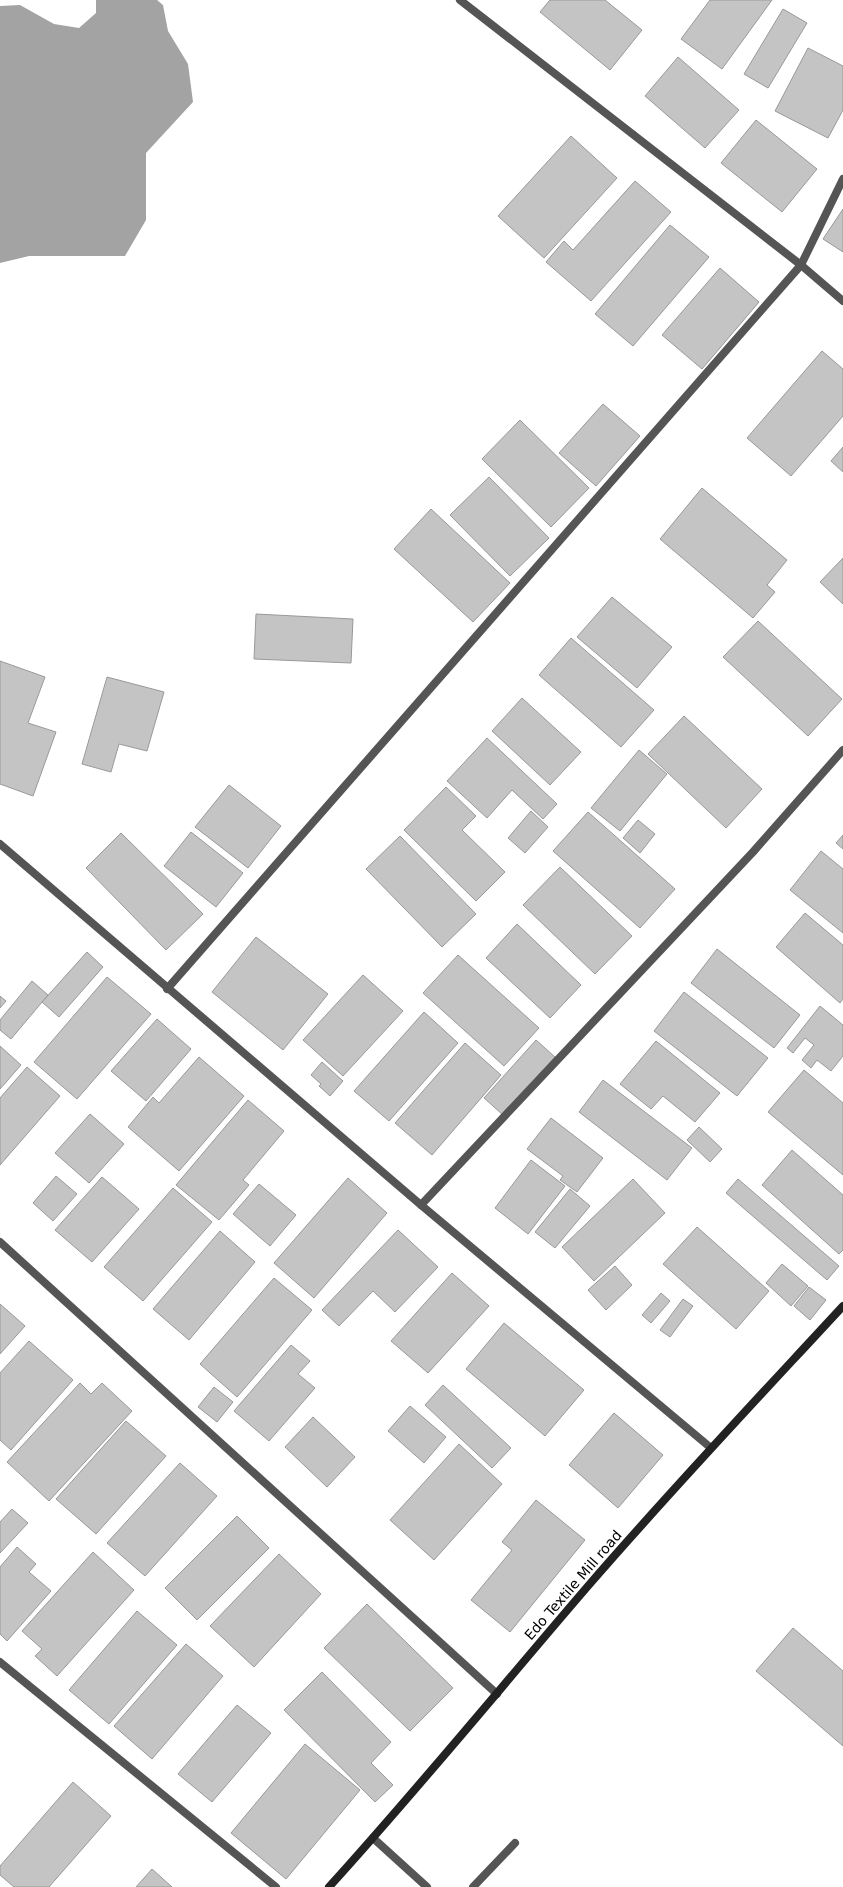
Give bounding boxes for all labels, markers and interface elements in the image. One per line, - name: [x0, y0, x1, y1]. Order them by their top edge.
- street label: Edo Textile Mill road: [521, 1527, 625, 1643]

